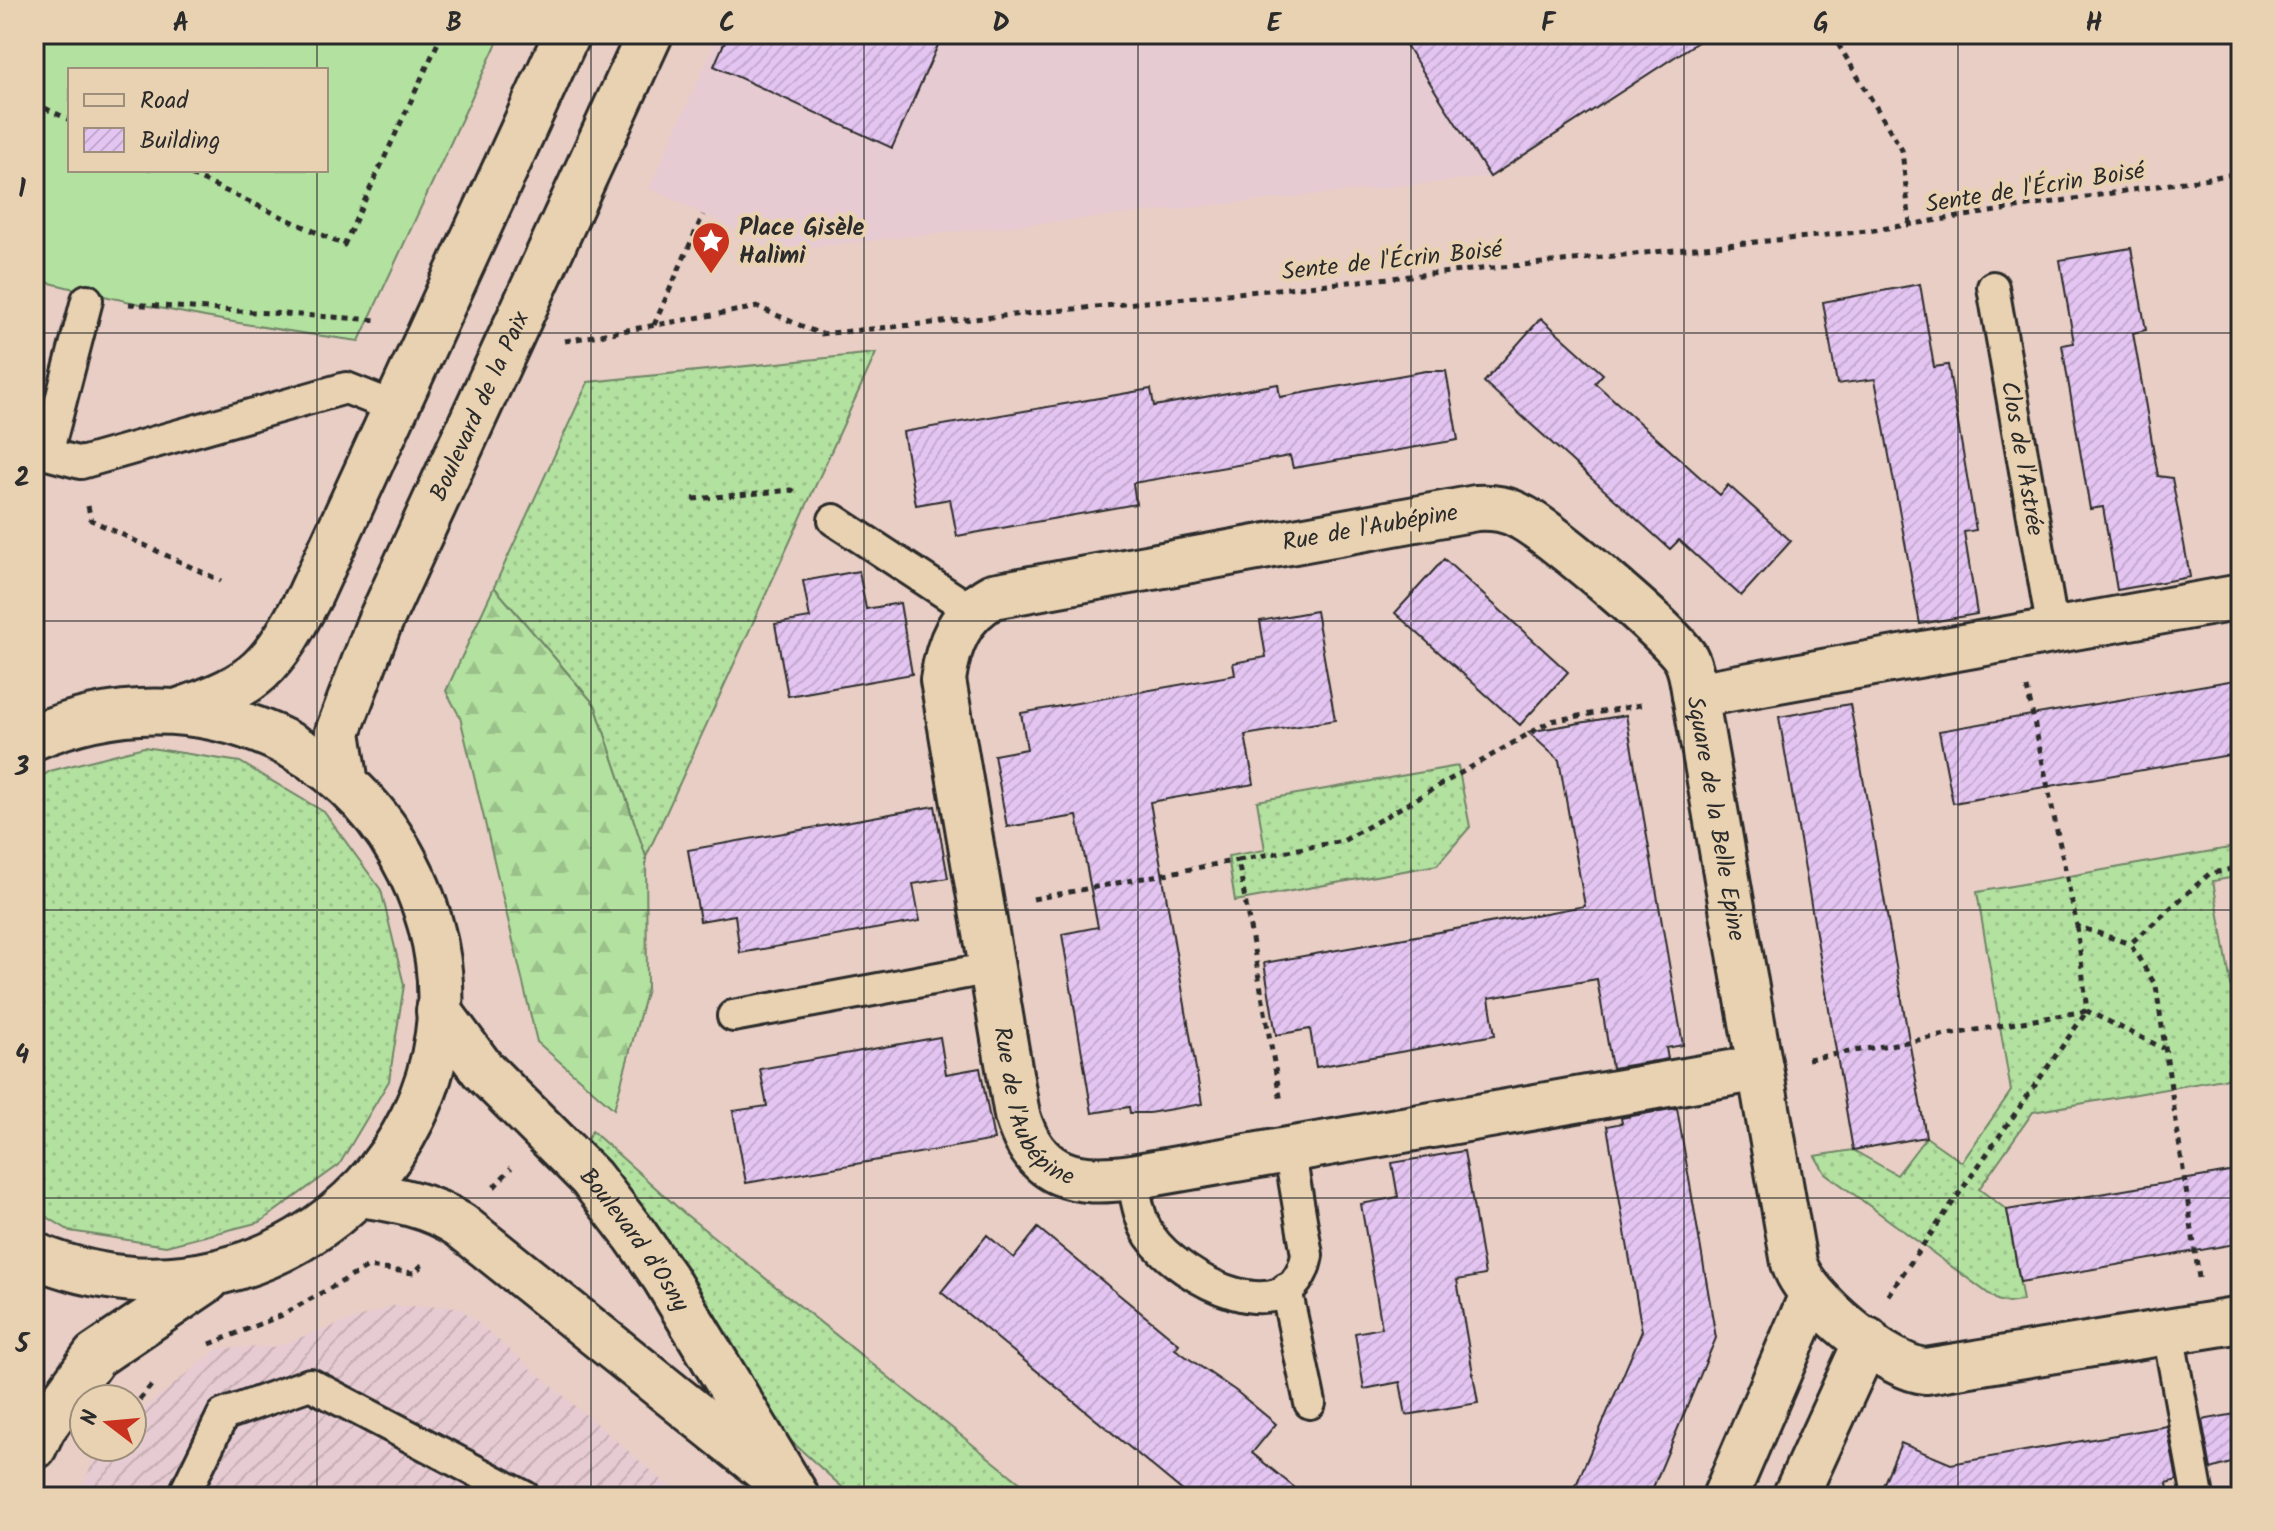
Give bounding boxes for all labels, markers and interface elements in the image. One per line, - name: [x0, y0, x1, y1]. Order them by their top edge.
- text: A: [173, 3, 189, 45]
- text: B: [446, 3, 462, 45]
- text: C: [719, 3, 735, 45]
- text: D: [992, 3, 1010, 45]
- text: E: [1267, 3, 1283, 45]
- text: F: [1541, 3, 1557, 45]
- text: G: [1813, 3, 1829, 45]
- text: H: [2086, 3, 2103, 45]
- legend: [68, 68, 328, 172]
- text: Road: [140, 82, 189, 121]
- text: Building: [140, 122, 220, 161]
- street label: Sente de l'Écrin Boisé: [1923, 152, 2149, 225]
- text: 1: [18, 169, 26, 211]
- place label: Place Gisèle Halimi: [739, 209, 865, 276]
- place icon: Place Gisèle Halimi: [690, 220, 732, 275]
- street label: Sente de l'Écrin Boisé: [1280, 230, 1506, 292]
- street label: Boulevard de la Paix: [420, 305, 541, 508]
- street label: Clos de l'Astrée: [1989, 378, 2054, 539]
- text: 2: [14, 458, 30, 500]
- street label: Rue de l'Aubépine: [1279, 494, 1461, 563]
- street label: Square de la Belle Epine: [1675, 693, 1756, 944]
- text: 3: [14, 747, 29, 789]
- street label: Rue de l'Aubépine: [981, 1024, 1079, 1197]
- text: 4: [15, 1035, 29, 1077]
- street label: Boulevard d'Osny: [570, 1159, 699, 1320]
- text: 5: [14, 1324, 30, 1366]
- north arrow: [68, 1383, 148, 1463]
- text: N: [72, 1407, 110, 1430]

